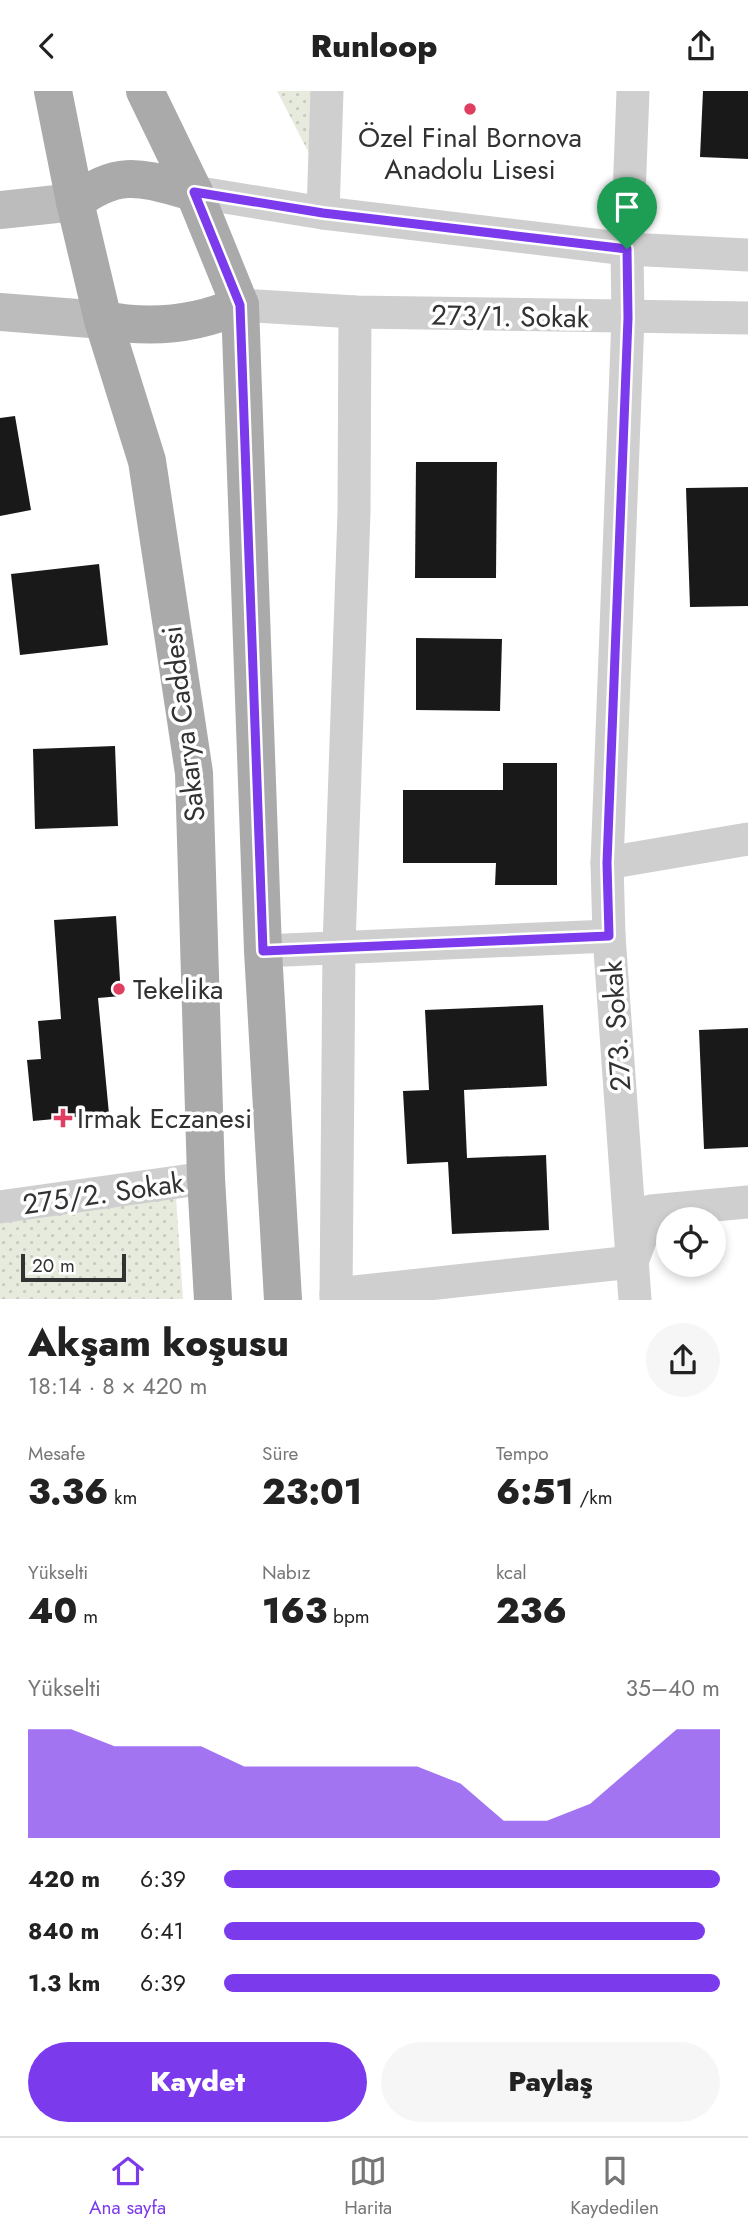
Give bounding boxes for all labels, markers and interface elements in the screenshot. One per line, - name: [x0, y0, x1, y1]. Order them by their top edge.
- text: Runloop: [310, 23, 438, 69]
- icon: back: [28, 27, 66, 65]
- icon: share: [682, 27, 720, 65]
- marker: Özel Final Bornova Anadolu Lisesi: [462, 101, 478, 117]
- place label: Özel Final Bornova Anadolu Lisesi: [358, 117, 582, 190]
- pin: [597, 177, 657, 249]
- icon: arrive: [608, 188, 646, 226]
- street label: 273/1. Sokak: [431, 295, 590, 338]
- street label: Sakarya Caddesi: [151, 624, 216, 824]
- street label: 273. Sokak: [591, 958, 642, 1093]
- place label: Tekelika: [133, 969, 223, 1010]
- marker: Tekelika: [111, 981, 127, 997]
- place label: Irmak Eczanesi: [77, 1098, 252, 1139]
- marker: Irmak Eczanesi: [55, 1110, 71, 1126]
- street label: 275/2. Sokak: [20, 1162, 187, 1225]
- map controls: [656, 1207, 726, 1277]
- button: locate: [656, 1207, 726, 1277]
- scale bar: [21, 1251, 126, 1282]
- text: 20 m: [32, 1252, 75, 1279]
- text: Akşam koşusu: [28, 1315, 289, 1370]
- button: share: [646, 1323, 720, 1397]
- text: 18:14 · 8 × 420 m: [28, 1369, 207, 1403]
- text: Mesafe: [28, 1440, 85, 1467]
- text: Süre: [262, 1440, 298, 1467]
- text: Tempo: [496, 1440, 549, 1467]
- text: 3.36: [28, 1467, 108, 1517]
- text: 23:01: [262, 1467, 362, 1517]
- text: 6:51: [496, 1467, 574, 1517]
- text: km: [108, 1484, 137, 1511]
- text: /km: [574, 1484, 612, 1511]
- text: Yükselti: [28, 1559, 88, 1586]
- text: Nabız: [262, 1559, 310, 1586]
- text: kcal: [496, 1559, 527, 1586]
- text: 40: [28, 1586, 77, 1636]
- text: 163: [262, 1586, 327, 1636]
- text: 236: [496, 1586, 567, 1636]
- text: m: [77, 1603, 98, 1630]
- text: bpm: [327, 1603, 370, 1630]
- text: Yükselti: [28, 1671, 101, 1705]
- text: 35–40 m: [625, 1671, 720, 1705]
- text: 420 m: [28, 1862, 100, 1896]
- text: 6:39: [140, 1862, 186, 1896]
- text: 840 m: [28, 1914, 99, 1948]
- text: 6:41: [140, 1914, 184, 1948]
- text: 1.3 km: [28, 1966, 100, 2000]
- text: 6:39: [140, 1966, 186, 2000]
- button: Kaydet: [28, 2042, 367, 2122]
- button: Paylaş: [381, 2042, 720, 2122]
- tab: Ana sayfa: [89, 2152, 166, 2221]
- tab: Harita: [344, 2152, 392, 2221]
- tab: Kaydedilen: [570, 2152, 659, 2221]

